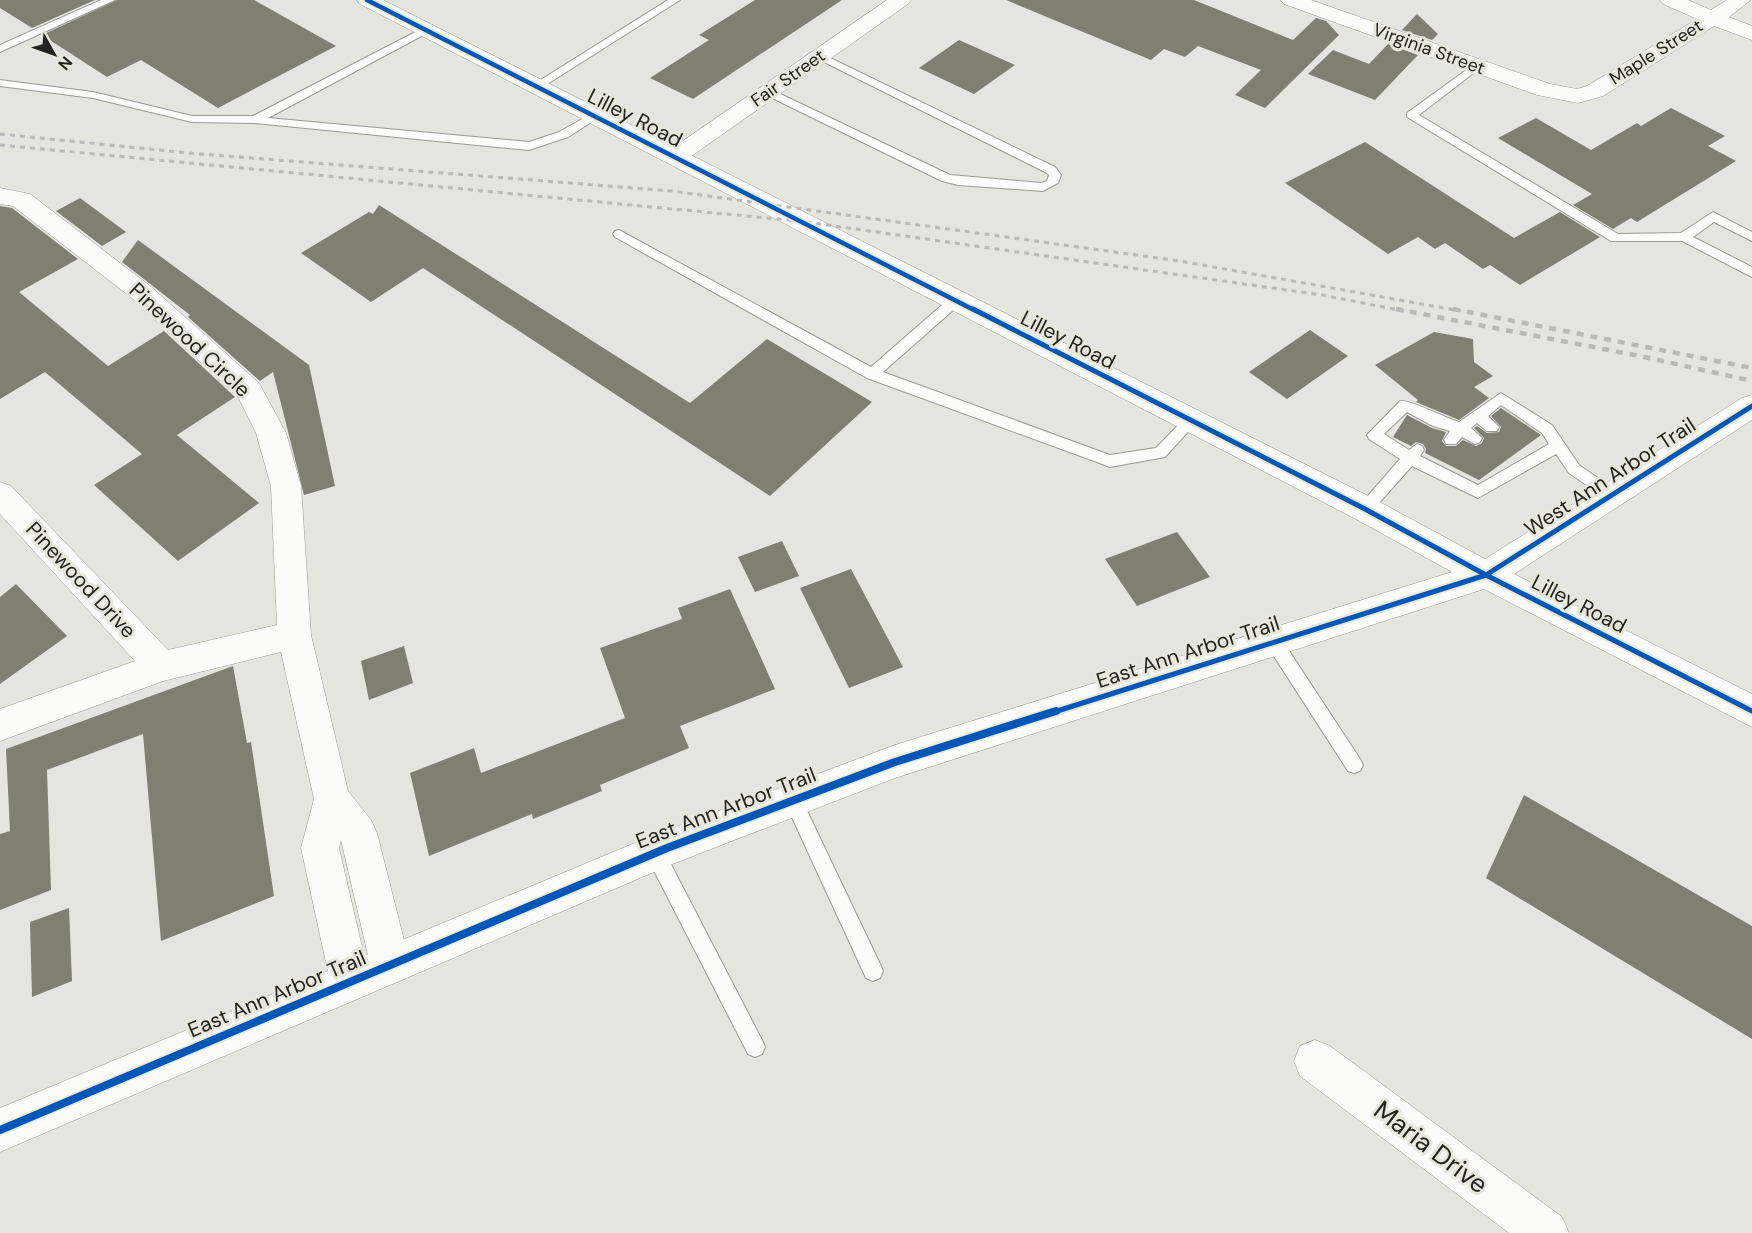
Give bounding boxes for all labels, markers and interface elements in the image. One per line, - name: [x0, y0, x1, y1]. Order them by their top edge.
- street label: Maple Street: [1605, 14, 1707, 90]
- street label: Virginia Street: [1370, 18, 1488, 80]
- north arrow: [24, 24, 84, 84]
- street label: Fair Street: [746, 44, 830, 112]
- text: N: [53, 52, 77, 75]
- street label: Lilley Road: [583, 82, 687, 154]
- street label: Pinewood Circle: [123, 277, 257, 404]
- street label: Lilley Road: [1016, 304, 1120, 376]
- street label: West Ann Arbor Trail: [1519, 411, 1701, 543]
- street label: Pinewood Drive: [20, 516, 142, 644]
- street label: Lilley Road: [1527, 568, 1631, 640]
- street label: East Ann Arbor Trail: [1093, 609, 1283, 695]
- street label: East Ann Arbor Trail: [632, 761, 820, 855]
- street label: East Ann Arbor Trail: [184, 944, 370, 1044]
- street label: Maria Drive: [1367, 1093, 1495, 1201]

